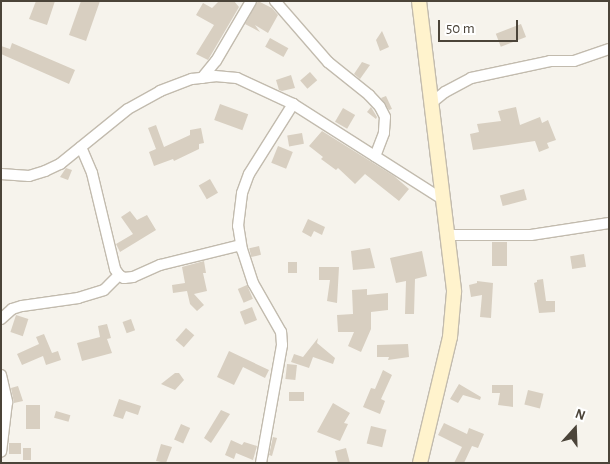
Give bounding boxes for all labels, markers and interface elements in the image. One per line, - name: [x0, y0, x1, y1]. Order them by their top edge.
- scale bar: [440, 10, 520, 42]
- text: 50 m: [446, 21, 475, 36]
- north arrow: [550, 404, 600, 454]
- text: N: [573, 407, 587, 423]

